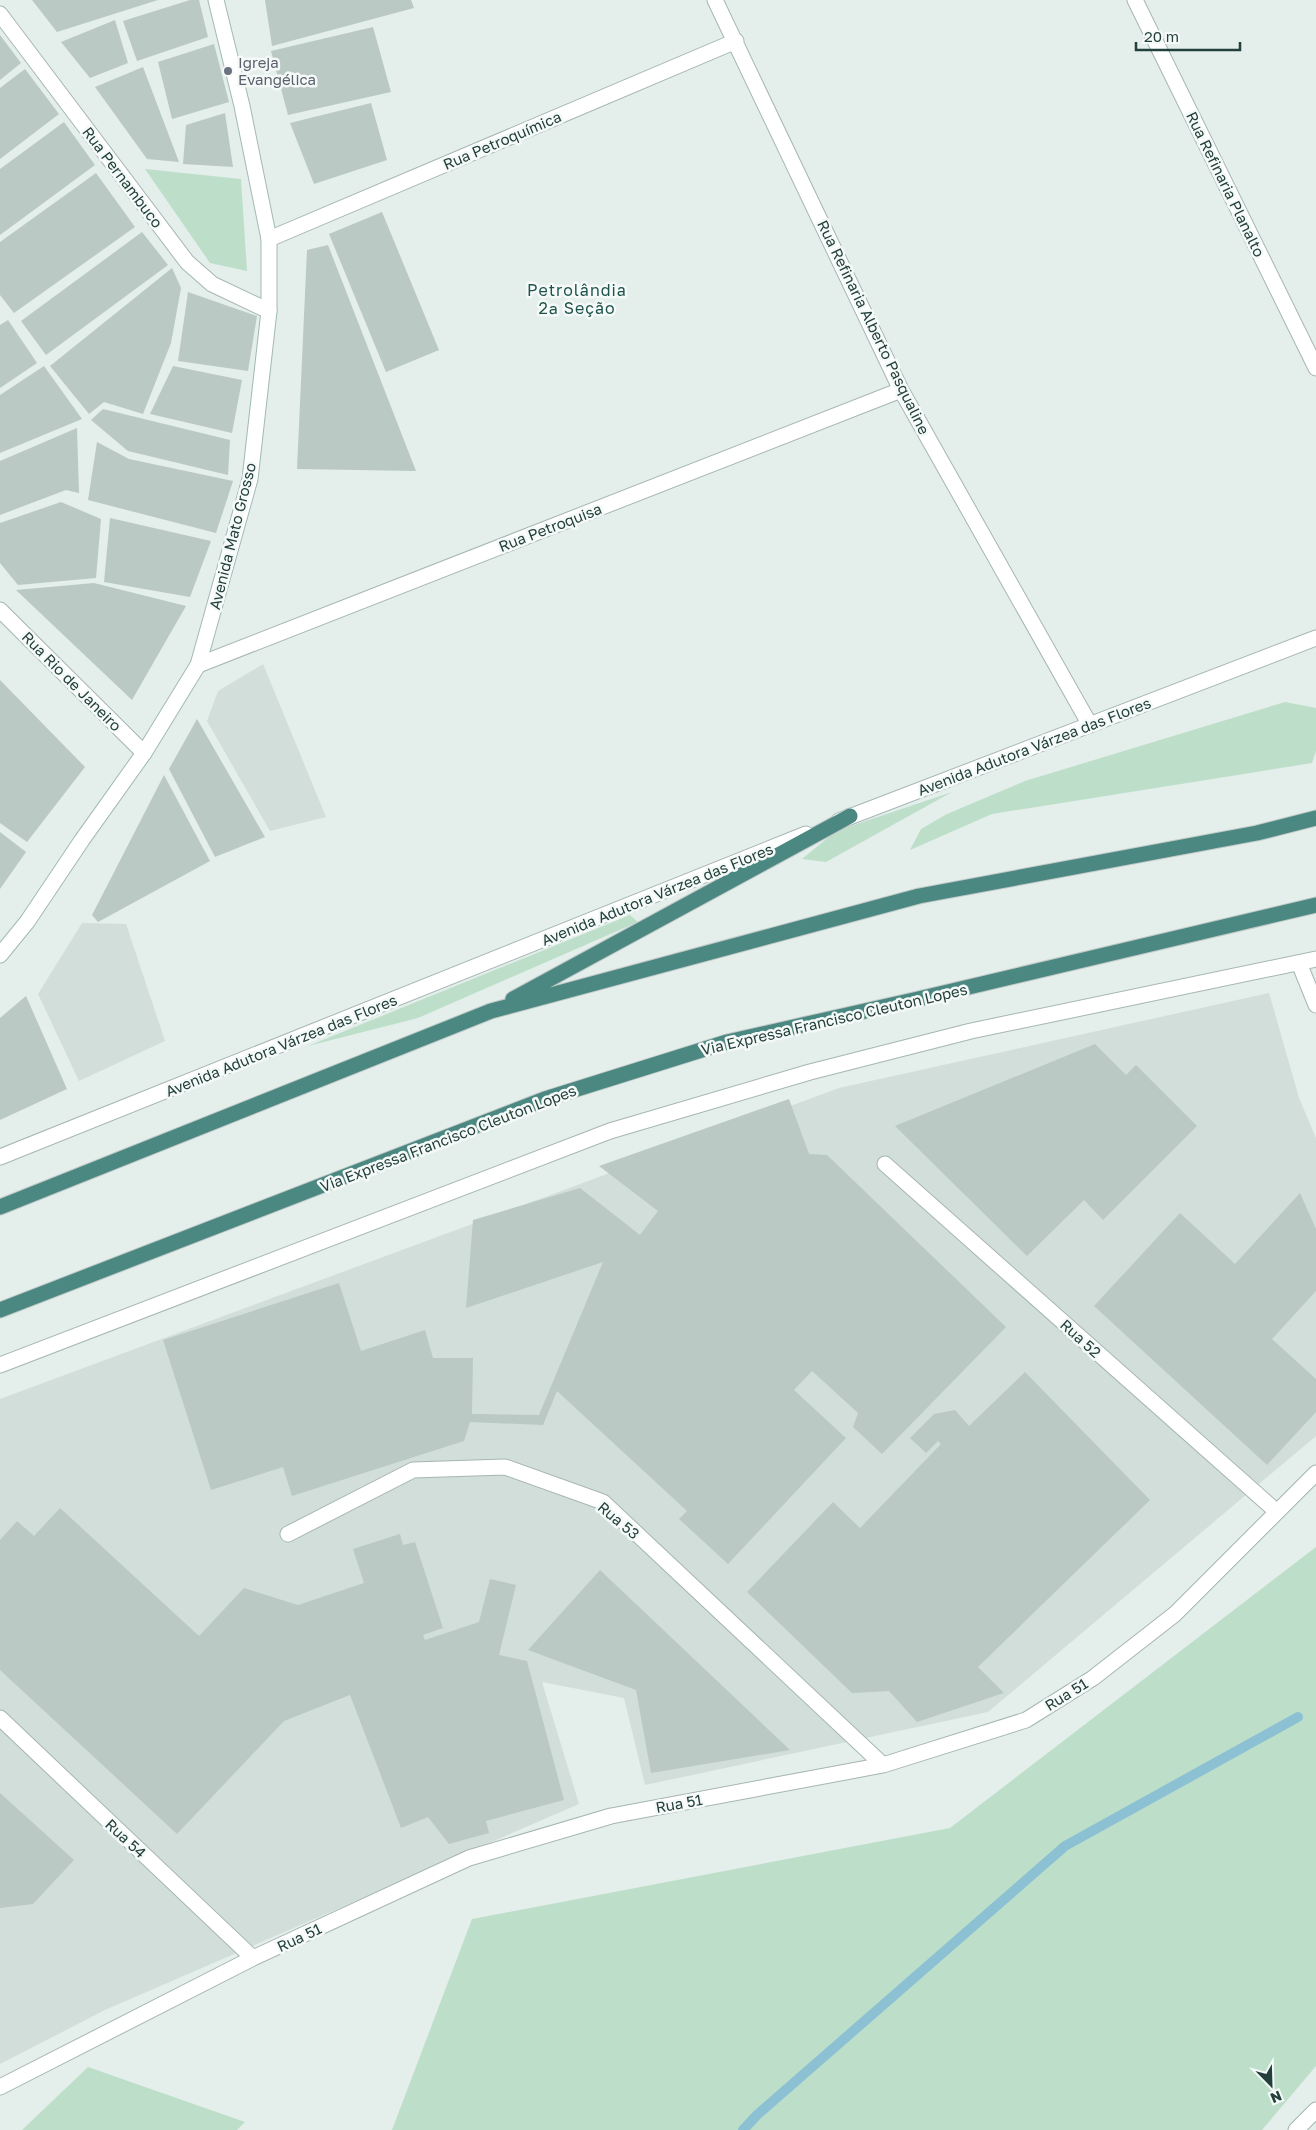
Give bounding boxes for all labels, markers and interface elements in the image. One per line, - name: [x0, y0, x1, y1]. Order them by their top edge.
- scale bar: [1136, 20, 1240, 52]
- text: 20 m: [1144, 27, 1179, 45]
- place label: Igreja Evangélica: [238, 53, 316, 88]
- marker: Igreja Evangélica: [222, 65, 234, 77]
- street label: Rua Petroquímica: [440, 107, 564, 173]
- street label: Rua Refinaria Planalto: [1183, 108, 1269, 260]
- street label: Rua Pernambuco: [79, 123, 167, 231]
- street label: Rua Refinaria Alberto Pasqualine: [814, 217, 934, 437]
- district label: Petrolândia 2ª Seção: [527, 280, 627, 318]
- street label: Avenida Mato Grosso: [205, 461, 259, 611]
- street label: Rua Petroquisa: [496, 499, 604, 555]
- street label: Rua Rio de Janeiro: [19, 628, 125, 734]
- street label: Avenida Adutora Várzea das Flores: [915, 693, 1153, 799]
- street label: Avenida Adutora Várzea das Flores: [539, 839, 776, 949]
- street label: Via Expressa Francisco Cleuton Lopes: [699, 980, 969, 1058]
- street label: Avenida Adutora Várzea das Flores: [163, 990, 400, 1100]
- street label: Via Expressa Francisco Cleuton Lopes: [317, 1081, 579, 1195]
- street label: Rua 52: [1057, 1315, 1105, 1361]
- street label: Rua 53: [595, 1497, 643, 1543]
- street label: Rua 51: [1041, 1674, 1091, 1714]
- street label: Rua 51: [654, 1790, 704, 1816]
- street label: Rua 54: [102, 1815, 150, 1861]
- street label: Rua 51: [274, 1919, 324, 1955]
- north arrow: [1246, 2060, 1296, 2110]
- text: N: [1268, 2088, 1284, 2107]

